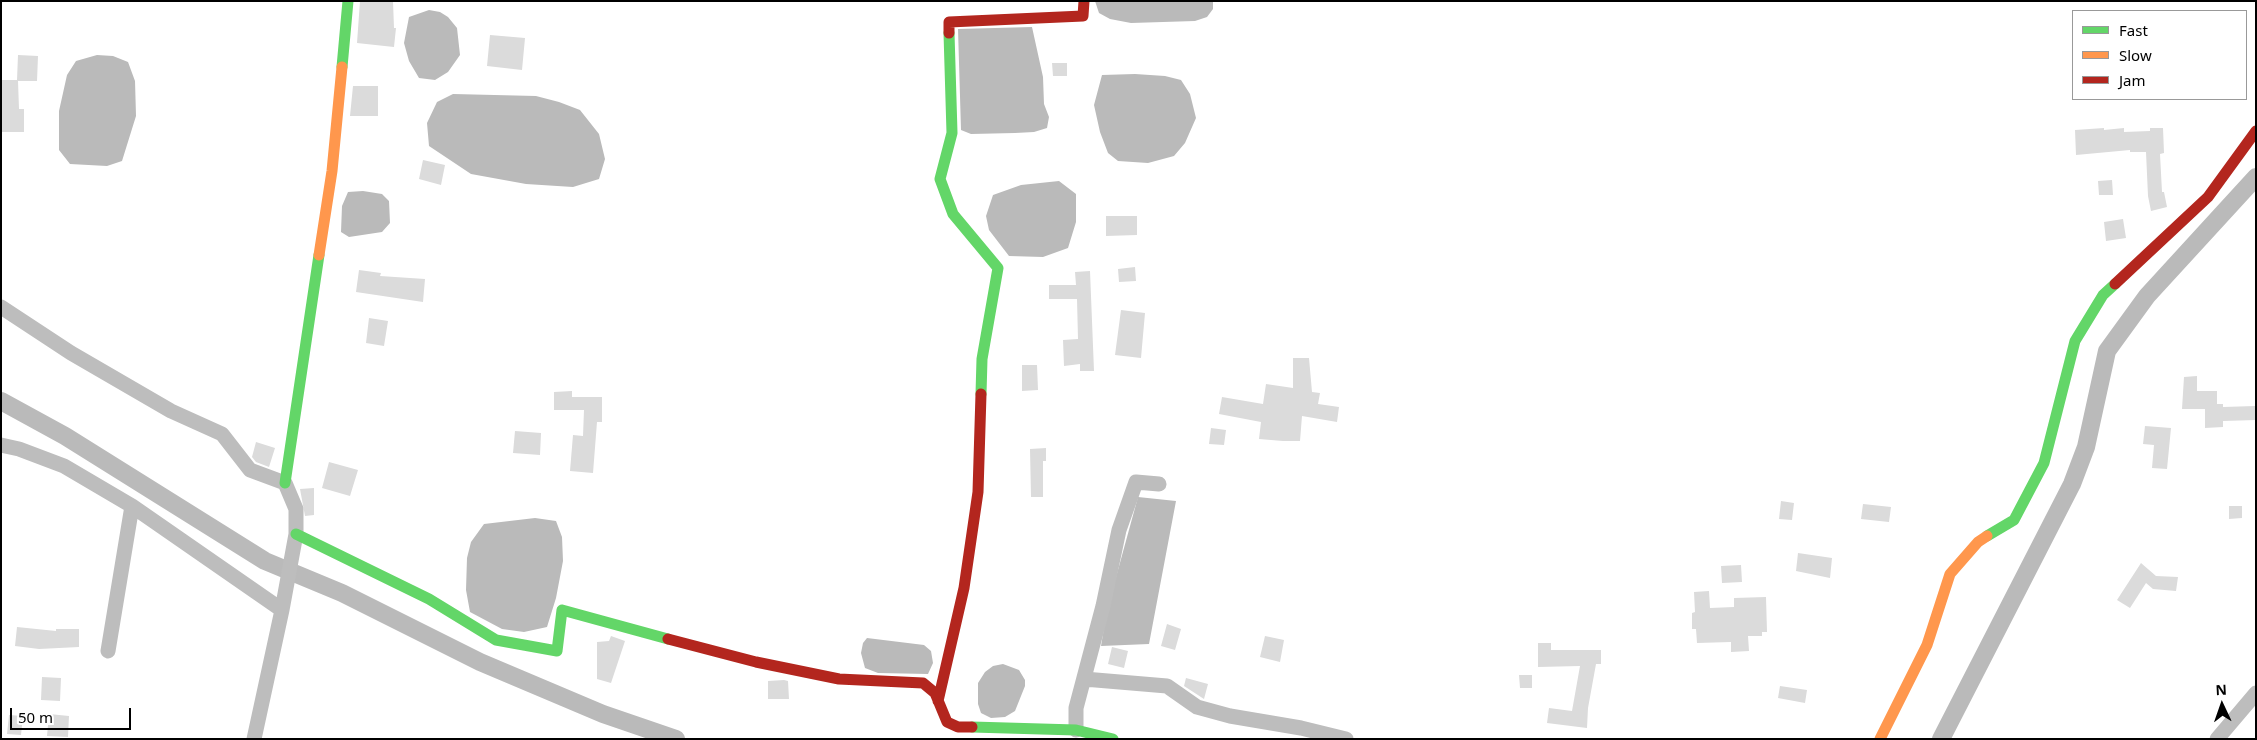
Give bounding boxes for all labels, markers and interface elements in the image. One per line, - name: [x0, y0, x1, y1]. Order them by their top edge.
- legend: [2072, 10, 2247, 100]
- text: Fast: [2119, 20, 2148, 40]
- text: Slow: [2119, 45, 2152, 65]
- text: Jam: [2119, 70, 2146, 90]
- north arrow: [2197, 680, 2247, 730]
- text: N: [2215, 680, 2227, 699]
- scale bar: [12, 698, 134, 730]
- text: 50 m: [18, 707, 53, 727]

